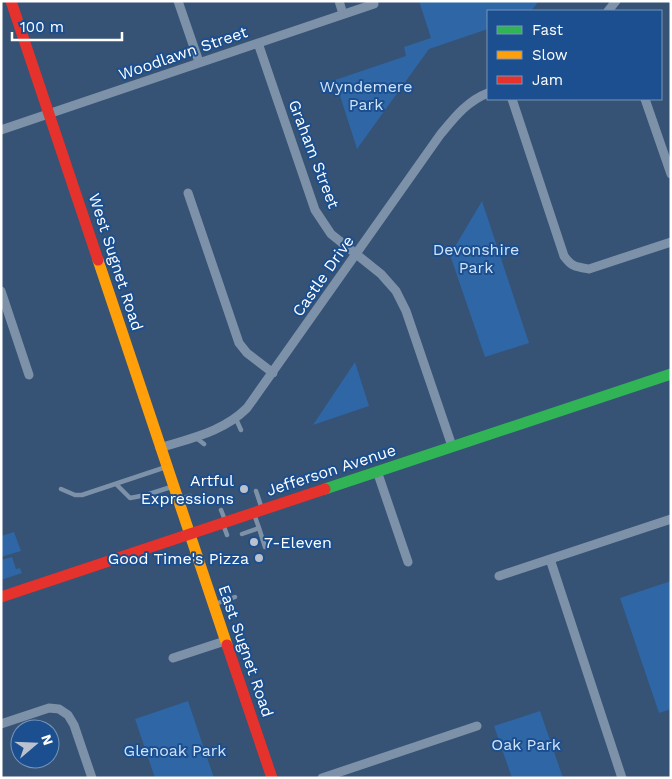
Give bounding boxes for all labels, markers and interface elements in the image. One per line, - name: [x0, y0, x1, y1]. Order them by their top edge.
- scale bar: [12, 10, 122, 42]
- legend: [487, 10, 662, 100]
- text: 100 m: [20, 18, 64, 36]
- text: Fast: [532, 21, 564, 39]
- street label: Woodlawn Street: [116, 22, 250, 84]
- text: Slow: [532, 46, 568, 64]
- text: Jam: [532, 71, 563, 89]
- park label: Wyndemere Park: [320, 77, 412, 114]
- street label: Graham Street: [285, 97, 344, 211]
- street label: West Sugnet Road: [85, 191, 147, 333]
- street label: Castle Drive: [288, 232, 358, 320]
- park label: Devonshire Park: [433, 240, 519, 277]
- street label: Jefferson Avenue: [264, 440, 398, 500]
- place label: Artful Expressions: [141, 471, 234, 508]
- marker: Artful Expressions: [238, 483, 250, 495]
- place label: 7-Eleven: [264, 533, 332, 552]
- marker: 7-Eleven: [248, 536, 260, 548]
- place label: Good Time's Pizza: [108, 549, 249, 568]
- marker: Good Time's Pizza: [253, 552, 265, 564]
- street label: East Sugnet Road: [214, 582, 278, 720]
- north arrow: [10, 719, 60, 769]
- text: N: [38, 732, 57, 747]
- park label: Oak Park: [491, 735, 561, 754]
- park label: Glenoak Park: [124, 741, 226, 760]

